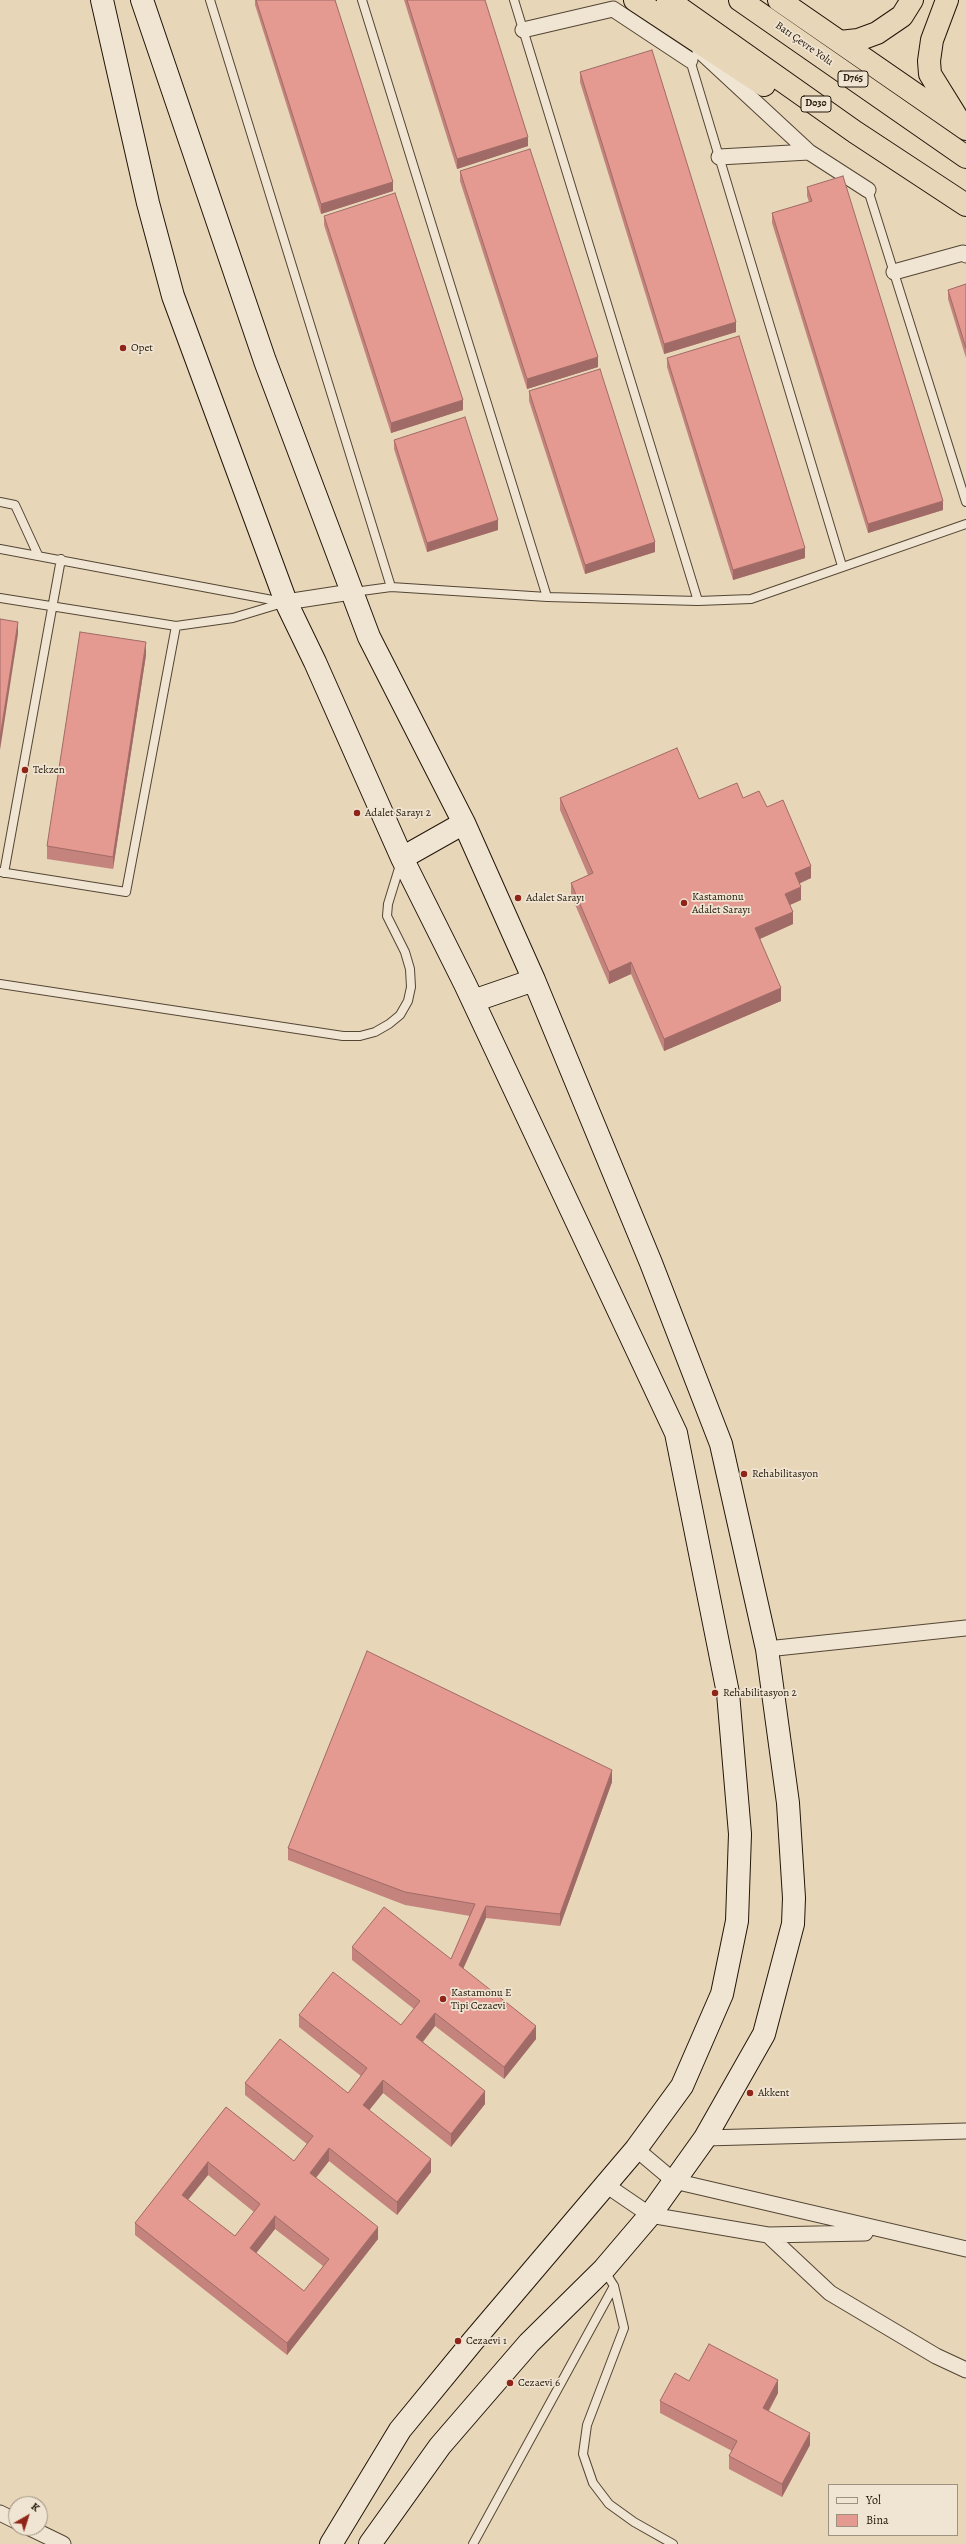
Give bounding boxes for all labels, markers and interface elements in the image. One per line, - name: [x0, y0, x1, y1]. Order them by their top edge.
- street label: Batı Çevre Yolu: [772, 19, 836, 69]
- road number: D765: [838, 71, 868, 87]
- road number: D030: [801, 96, 831, 112]
- place label: Opet: [131, 341, 153, 355]
- marker: Opet: [118, 343, 128, 353]
- place label: Tekzen: [33, 763, 65, 777]
- marker: Tekzen: [20, 765, 30, 775]
- place label: Adalet Sarayı 2: [365, 806, 431, 820]
- marker: Adalet Sarayı 2: [352, 808, 362, 818]
- place label: Kastamonu Adalet Sarayı: [692, 890, 750, 916]
- place label: Adalet Sarayı: [526, 891, 584, 905]
- marker: Adalet Sarayı: [513, 893, 523, 903]
- marker: Kastamonu Adalet Sarayı: [679, 898, 689, 908]
- place label: Rehabilitasyon: [752, 1467, 818, 1481]
- marker: Rehabilitasyon: [739, 1469, 749, 1479]
- place label: Rehabilitasyon 2: [723, 1686, 797, 1700]
- marker: Rehabilitasyon 2: [710, 1688, 720, 1698]
- place label: Kastamonu E Tipi Cezaevi: [451, 1986, 511, 2012]
- marker: Kastamonu E Tipi Cezaevi: [438, 1994, 448, 2004]
- place label: Akkent: [758, 2086, 790, 2100]
- marker: Akkent: [745, 2088, 755, 2098]
- place label: Cezaevi 1: [466, 2334, 507, 2348]
- marker: Cezaevi 1: [453, 2336, 463, 2346]
- place label: Cezaevi 6: [518, 2376, 560, 2390]
- marker: Cezaevi 6: [505, 2378, 515, 2388]
- legend: [828, 2484, 958, 2536]
- text: Yol: [866, 2492, 881, 2508]
- north arrow: [8, 2496, 48, 2536]
- text: K: [28, 2499, 43, 2515]
- text: Bina: [866, 2512, 889, 2528]

